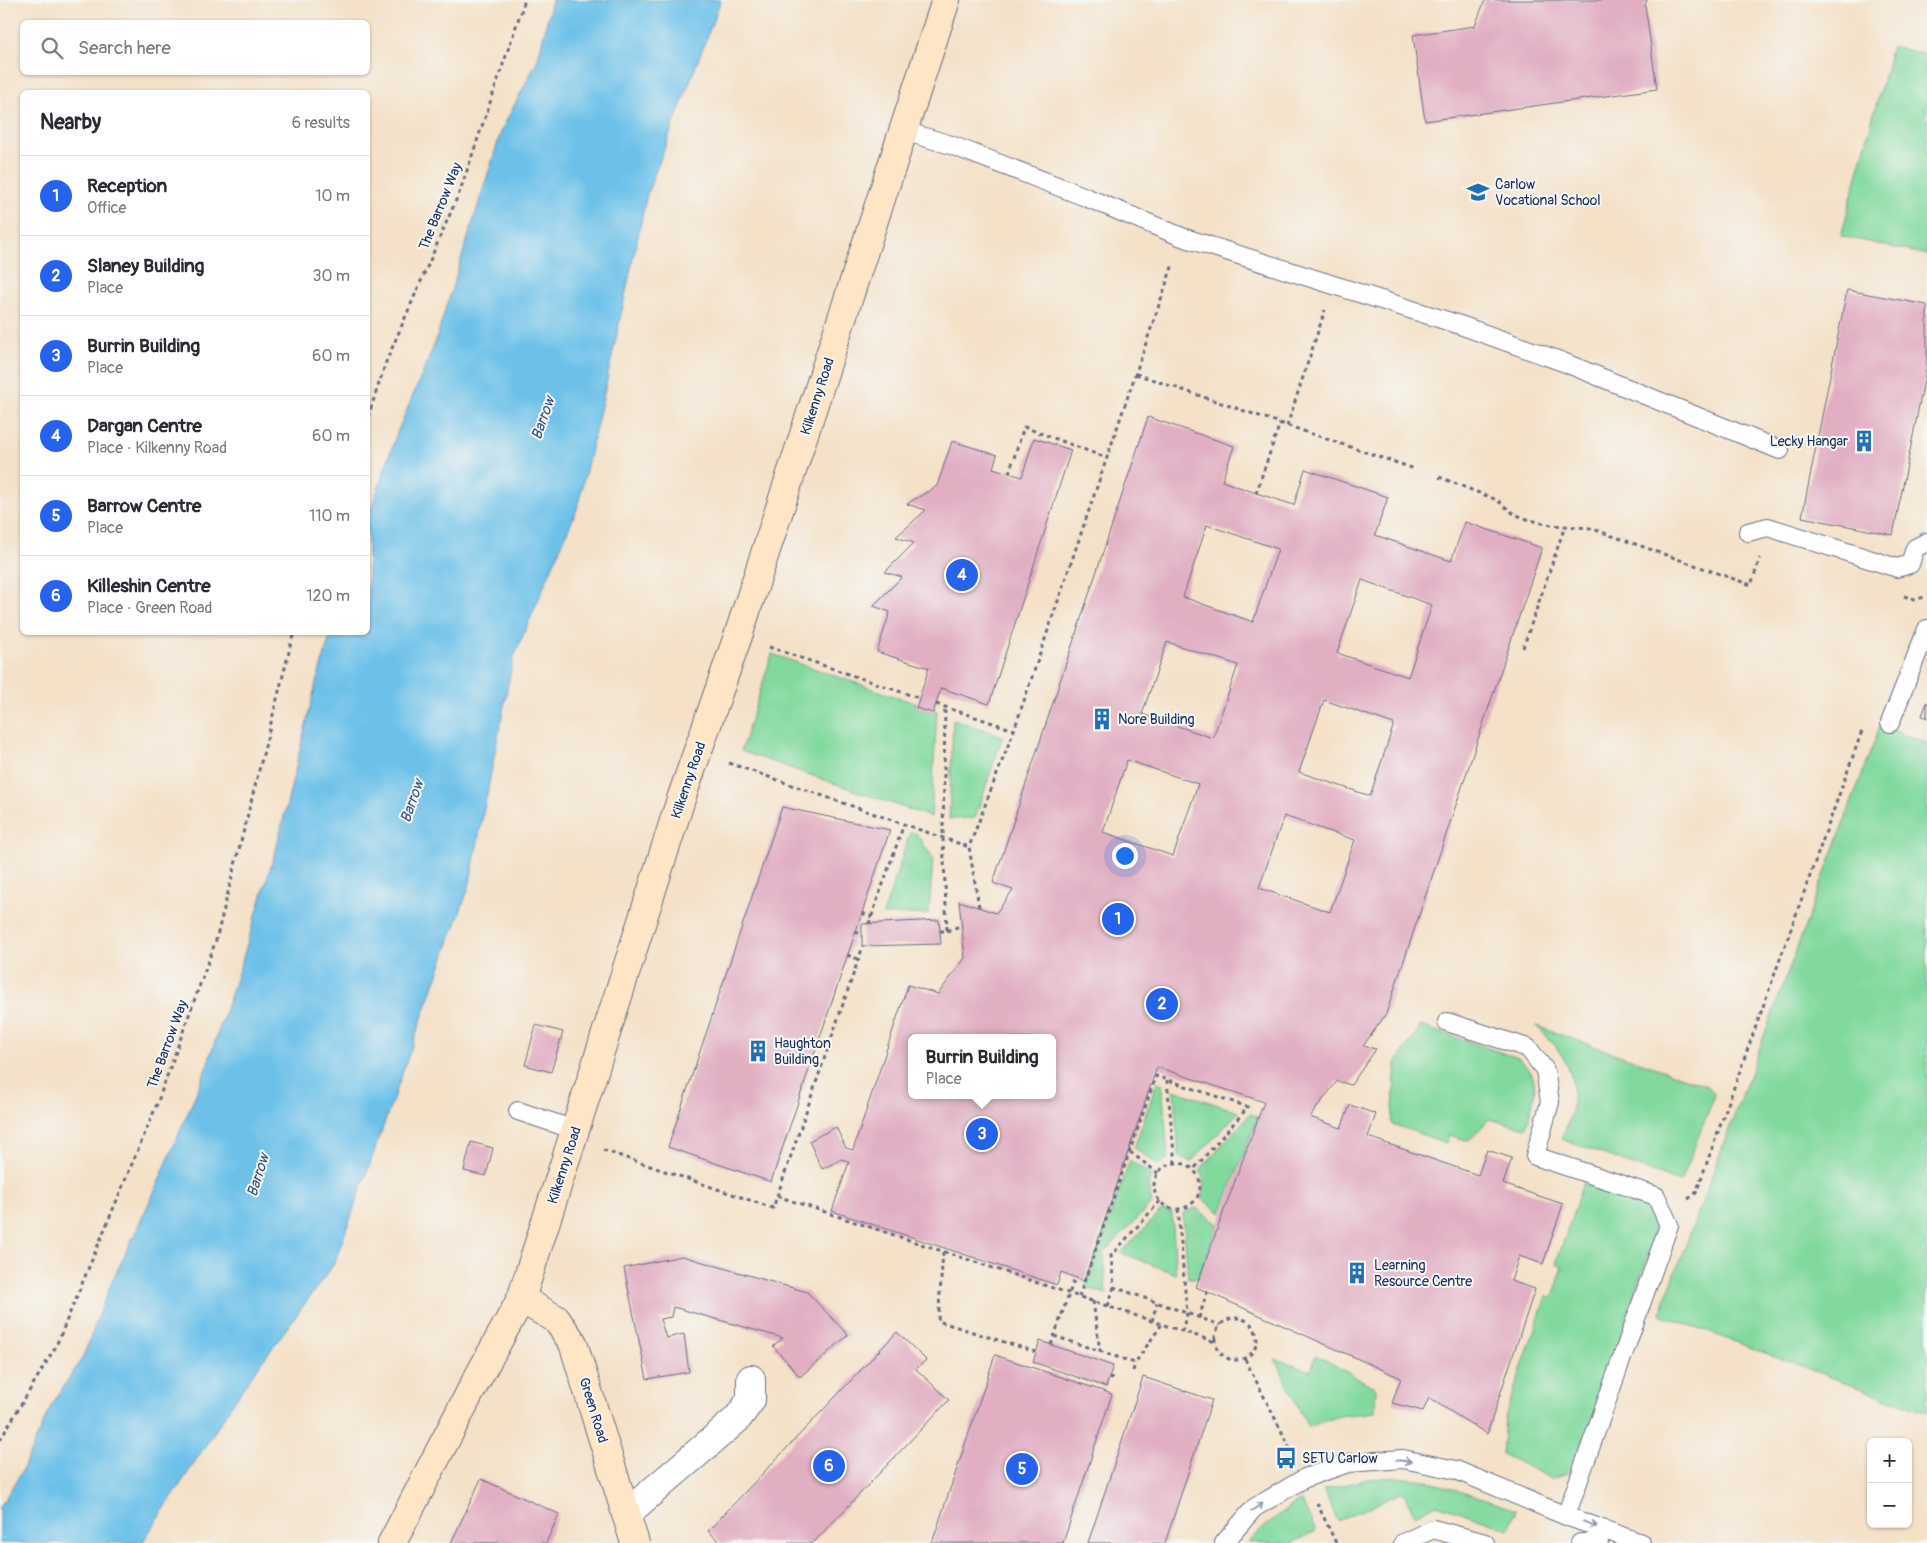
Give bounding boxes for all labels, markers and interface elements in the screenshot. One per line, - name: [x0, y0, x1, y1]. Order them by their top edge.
- search box: [20, 20, 370, 75]
- icon: search: [38, 34, 66, 62]
- text: Search here: [78, 36, 171, 60]
- text: Nearby: [40, 109, 101, 136]
- text: 6 results: [292, 113, 350, 133]
- street label: The Barrow Way: [415, 160, 466, 252]
- text: Reception: [87, 174, 167, 198]
- place label: Carlow Vocational School: [1495, 176, 1601, 209]
- school or university icon: Carlow Vocational School: [1465, 179, 1491, 205]
- text: 1: [53, 186, 59, 206]
- text: 10 m: [315, 186, 350, 206]
- text: Office: [87, 198, 127, 218]
- text: Slaney Building: [87, 254, 204, 278]
- text: 2: [52, 266, 60, 286]
- text: 30 m: [312, 266, 350, 286]
- text: Place: [87, 278, 123, 298]
- text: Burrin Building: [87, 334, 200, 358]
- text: 3: [52, 346, 60, 366]
- text: 60 m: [312, 346, 350, 366]
- street label: Kilkenny Road: [797, 355, 838, 437]
- text: Place: [87, 358, 123, 378]
- water label: Barrow: [527, 392, 561, 442]
- text: Dargan Centre: [87, 414, 202, 438]
- text: 4: [51, 426, 61, 446]
- text: 60 m: [312, 426, 350, 446]
- building icon: Lecky Hangar: [1851, 428, 1877, 454]
- place label: Lecky Hangar: [1770, 433, 1848, 450]
- text: Place · Kilkenny Road: [87, 438, 227, 458]
- text: Barrow Centre: [87, 494, 201, 518]
- text: 5: [52, 506, 60, 526]
- text: 110 m: [309, 506, 350, 526]
- text: Place: [87, 518, 123, 538]
- pin: 4: [946, 556, 978, 594]
- text: Killeshin Centre: [87, 574, 211, 598]
- text: 6: [51, 586, 61, 606]
- text: 120 m: [306, 586, 350, 606]
- text: Place · Green Road: [87, 598, 212, 618]
- building icon: Nore Building: [1089, 706, 1115, 732]
- place label: Nore Building: [1118, 711, 1195, 728]
- street label: Kilkenny Road: [667, 739, 710, 821]
- water label: Barrow: [396, 775, 430, 825]
- your location: [1112, 843, 1138, 869]
- pin: 1: [1102, 900, 1134, 938]
- pin: 2: [1146, 985, 1178, 1023]
- street label: The Barrow Way: [144, 998, 191, 1091]
- popup: [908, 1034, 1056, 1099]
- place label: Haughton Building: [774, 1035, 831, 1068]
- building icon: Haughton Building: [745, 1038, 771, 1064]
- text: Burrin Building: [926, 1045, 1038, 1069]
- text: Place: [926, 1069, 962, 1089]
- pin: 3: [966, 1115, 998, 1153]
- street label: Kilkenny Road: [544, 1124, 585, 1206]
- water label: Barrow: [243, 1149, 275, 1199]
- place label: Learning Resource Centre: [1374, 1257, 1472, 1290]
- building icon: Learning Resource Centre: [1344, 1260, 1370, 1286]
- street label: Green Road: [576, 1375, 612, 1445]
- map controls: [1867, 1438, 1912, 1528]
- button: +: [1867, 1438, 1912, 1483]
- bus stop icon: SETU Carlow: [1273, 1445, 1299, 1471]
- pin: 6: [813, 1447, 845, 1485]
- pin: 5: [1006, 1450, 1038, 1488]
- place label: SETU Carlow: [1302, 1450, 1378, 1467]
- one-way arrow: [1395, 1456, 1411, 1465]
- button: −: [1867, 1483, 1912, 1528]
- one-way arrow: [1250, 1502, 1263, 1513]
- one-way arrow: [1581, 1520, 1597, 1529]

